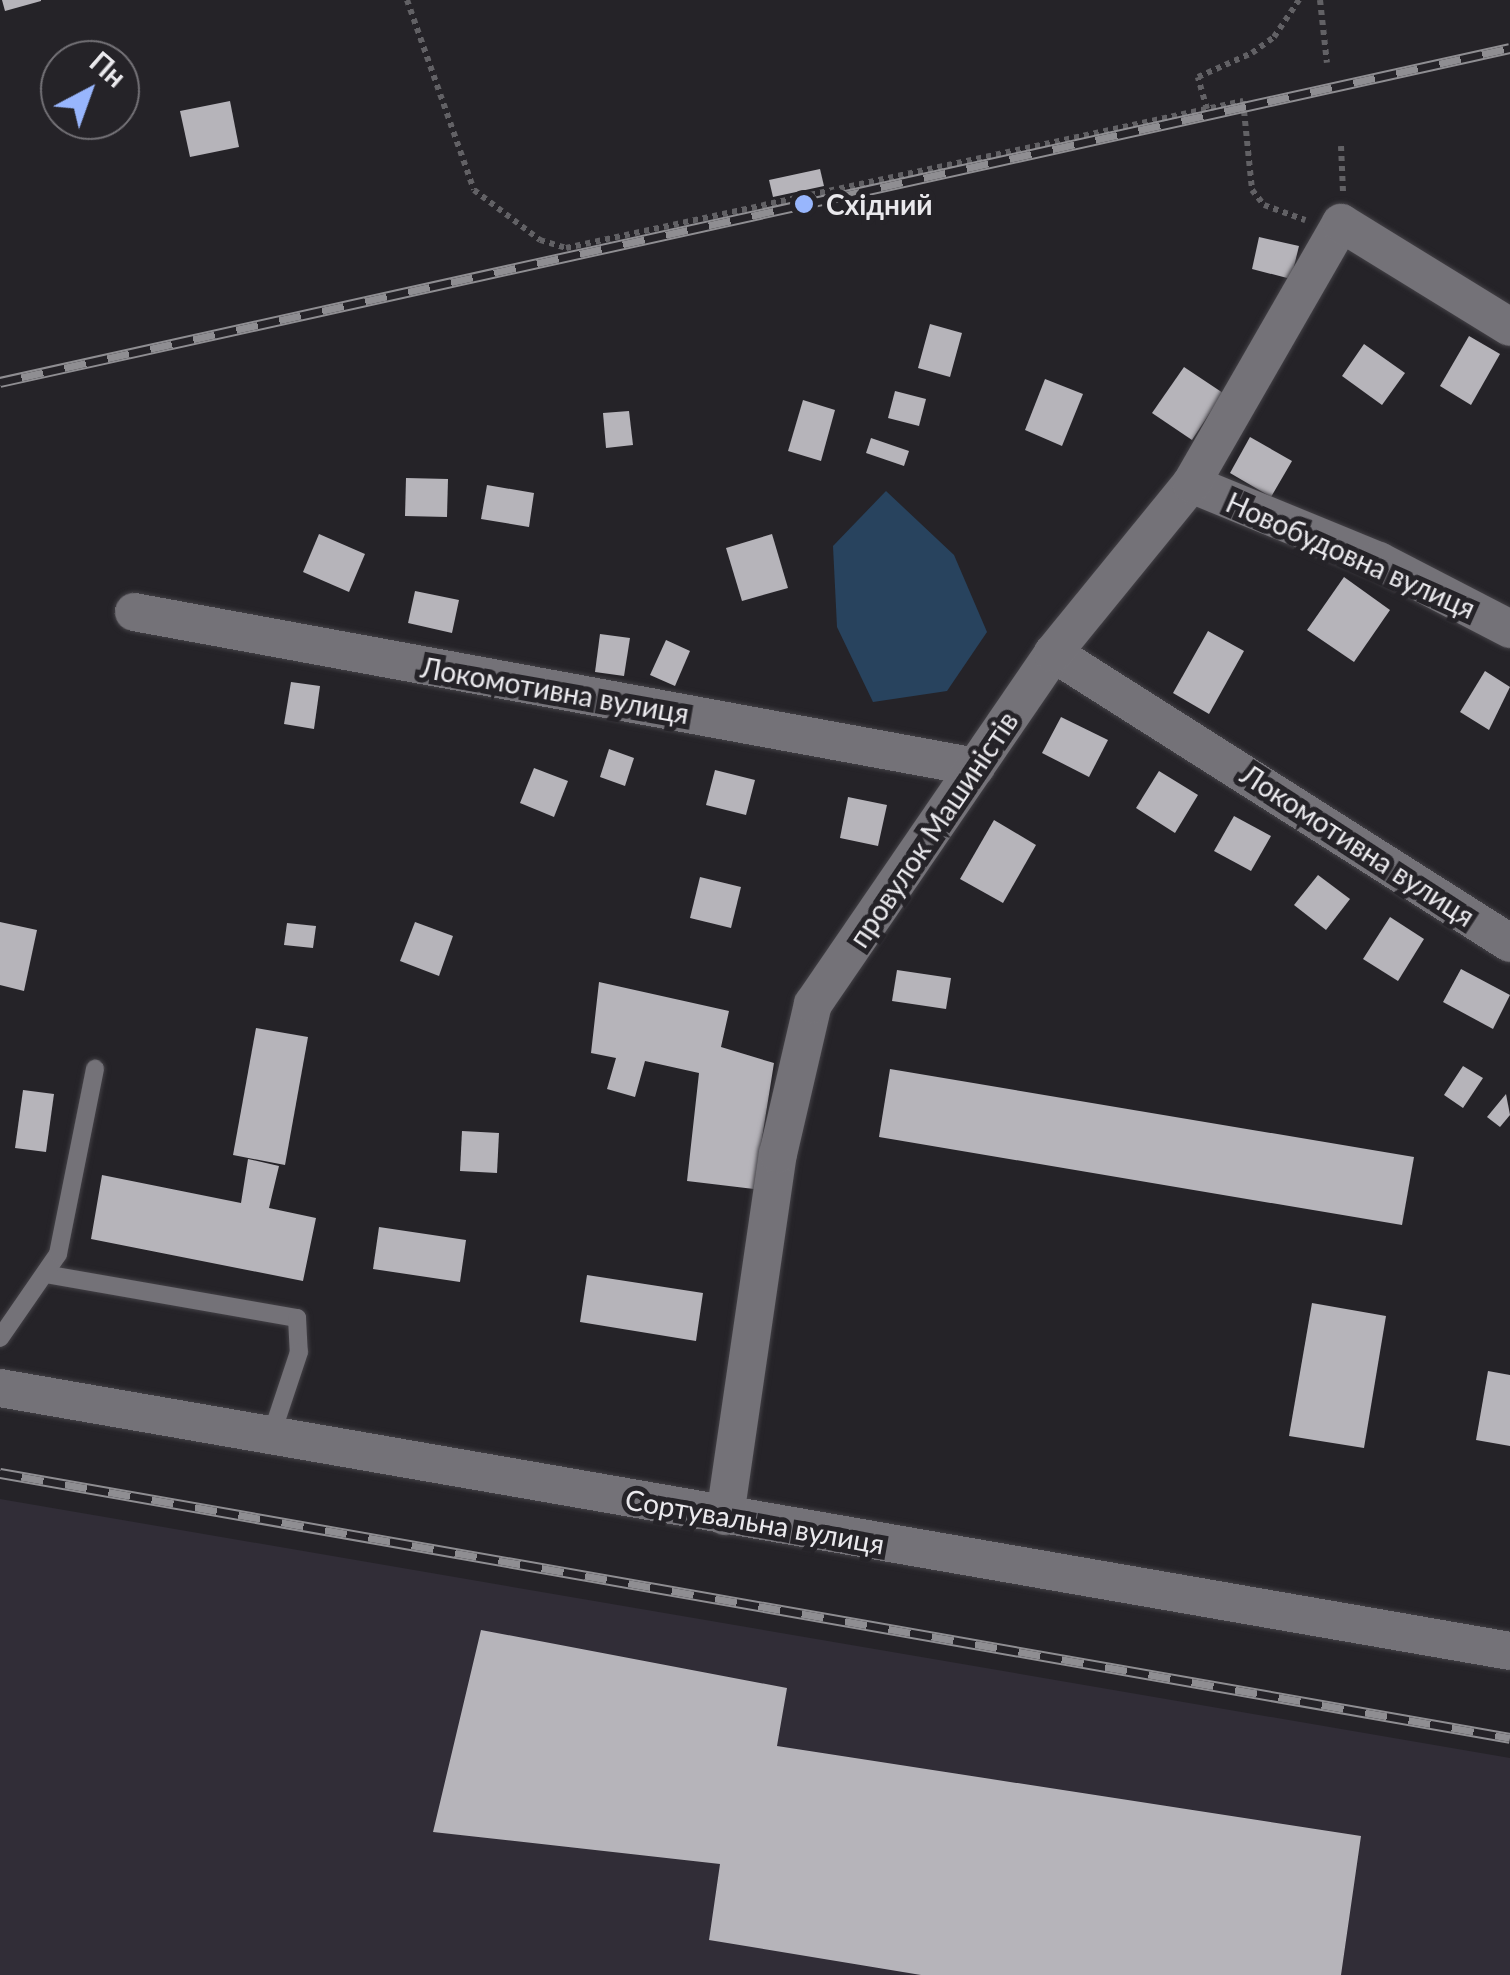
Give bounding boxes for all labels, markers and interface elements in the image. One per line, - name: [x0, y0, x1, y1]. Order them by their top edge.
- north arrow: [40, 40, 140, 140]
- text: Пн: [83, 44, 133, 94]
- place label: Східний: [826, 187, 933, 221]
- marker: Східний: [791, 191, 817, 217]
- street label: Новобудовна вулиця: [1221, 485, 1481, 625]
- street label: Локомотивна вулиця: [418, 650, 692, 730]
- street label: провулок Машиністів: [842, 705, 1024, 953]
- street label: Локомотивна вулиця: [1235, 757, 1481, 933]
- street label: Сортувальна вулиця: [623, 1482, 887, 1560]

